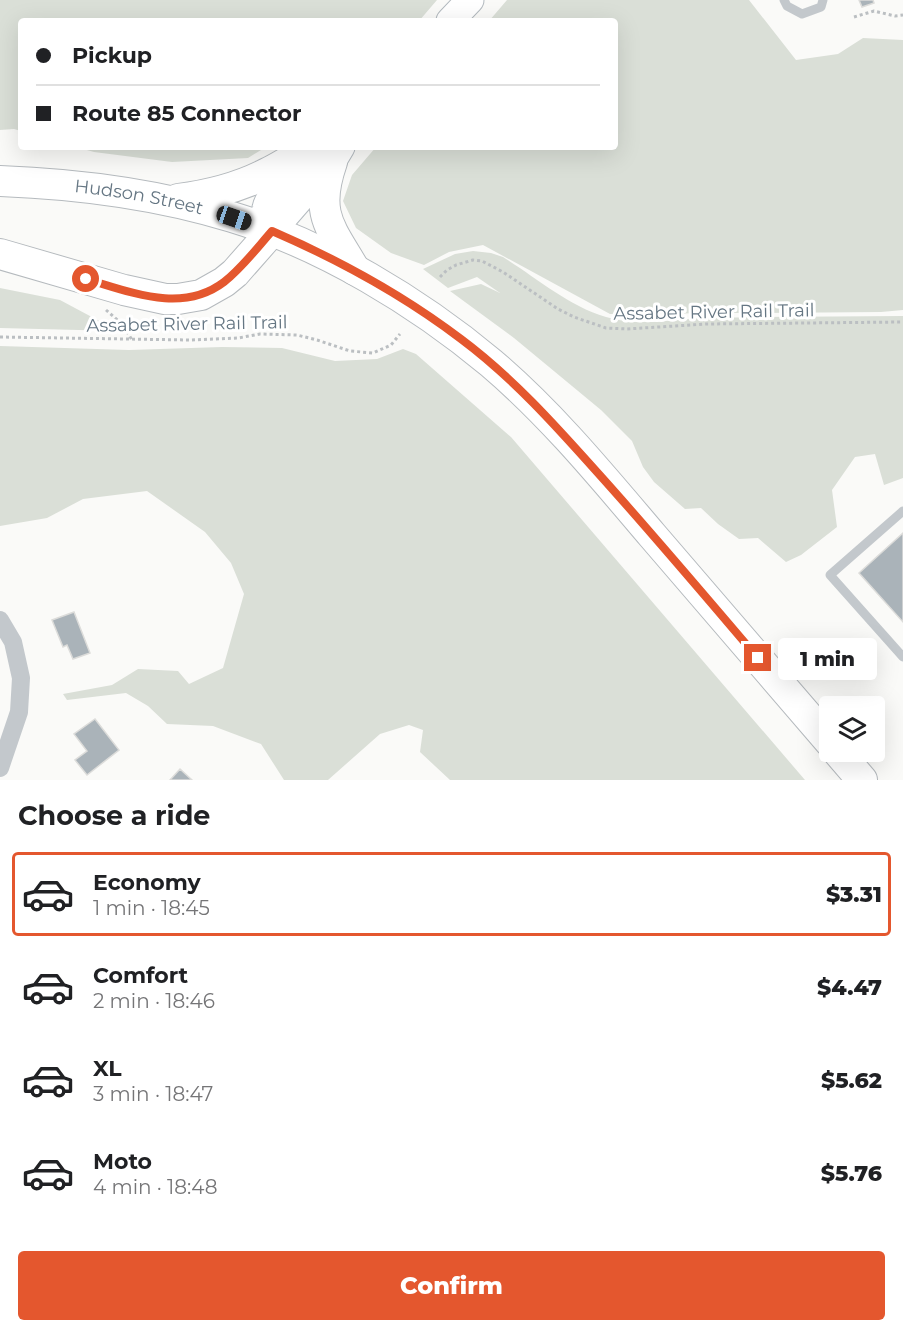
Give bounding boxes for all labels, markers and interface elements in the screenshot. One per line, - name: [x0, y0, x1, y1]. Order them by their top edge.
- text: Pickup: [72, 42, 152, 69]
- text: Route 85 Connector: [72, 100, 301, 127]
- street label: Hudson Street: [73, 175, 206, 219]
- car: [214, 204, 254, 232]
- route start: [72, 265, 99, 292]
- street label: Assabet River Rail Trail: [613, 299, 815, 325]
- street label: Assabet River Rail Trail: [86, 311, 288, 337]
- callout: 1 min: [779, 637, 878, 679]
- route end: [744, 644, 771, 671]
- text: 1 min: [800, 647, 855, 671]
- map controls: [819, 696, 885, 762]
- button: layers: [819, 696, 885, 762]
- text: Choose a ride: [18, 799, 210, 832]
- icon: car: [21, 867, 75, 921]
- text: Economy: [93, 869, 201, 896]
- text: $3.31: [826, 881, 882, 908]
- text: 1 min · 18:45: [93, 896, 210, 920]
- icon: car: [21, 960, 75, 1014]
- text: Comfort: [93, 962, 188, 989]
- text: $4.47: [817, 974, 882, 1001]
- text: 2 min · 18:46: [93, 989, 215, 1013]
- icon: car: [21, 1053, 75, 1107]
- text: XL: [93, 1055, 122, 1082]
- text: $5.62: [821, 1067, 882, 1094]
- text: 3 min · 18:47: [93, 1082, 213, 1106]
- icon: car: [21, 1146, 75, 1200]
- text: Moto: [93, 1148, 152, 1175]
- text: $5.76: [821, 1160, 882, 1187]
- text: 4 min · 18:48: [93, 1175, 218, 1199]
- button: Confirm: [18, 1251, 885, 1320]

